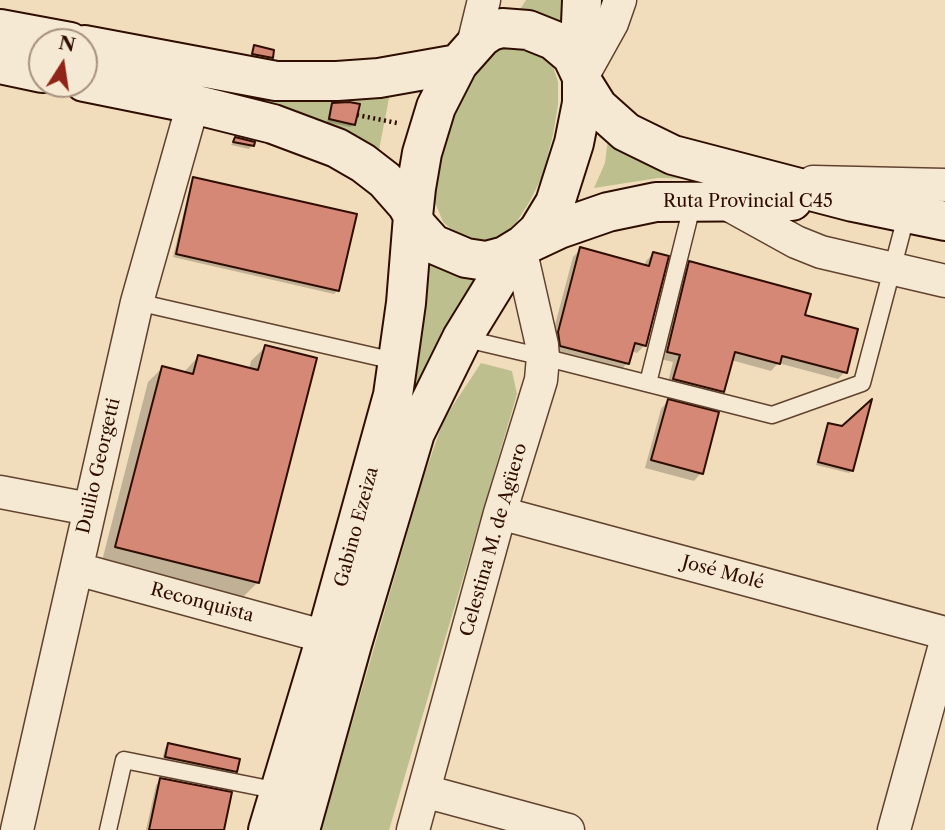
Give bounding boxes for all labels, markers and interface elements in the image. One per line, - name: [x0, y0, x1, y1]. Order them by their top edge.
- north arrow: [28, 28, 98, 98]
- text: N: [57, 31, 78, 57]
- street label: Ruta Provincial C45: [663, 191, 833, 213]
- street label: Duilio Georgetti: [73, 396, 125, 536]
- street label: Celestina M. de Agüero: [456, 441, 532, 639]
- street label: Gabino Ezeiza: [331, 465, 383, 589]
- street label: José Molé: [680, 552, 766, 594]
- street label: Reconquista: [148, 579, 256, 627]

